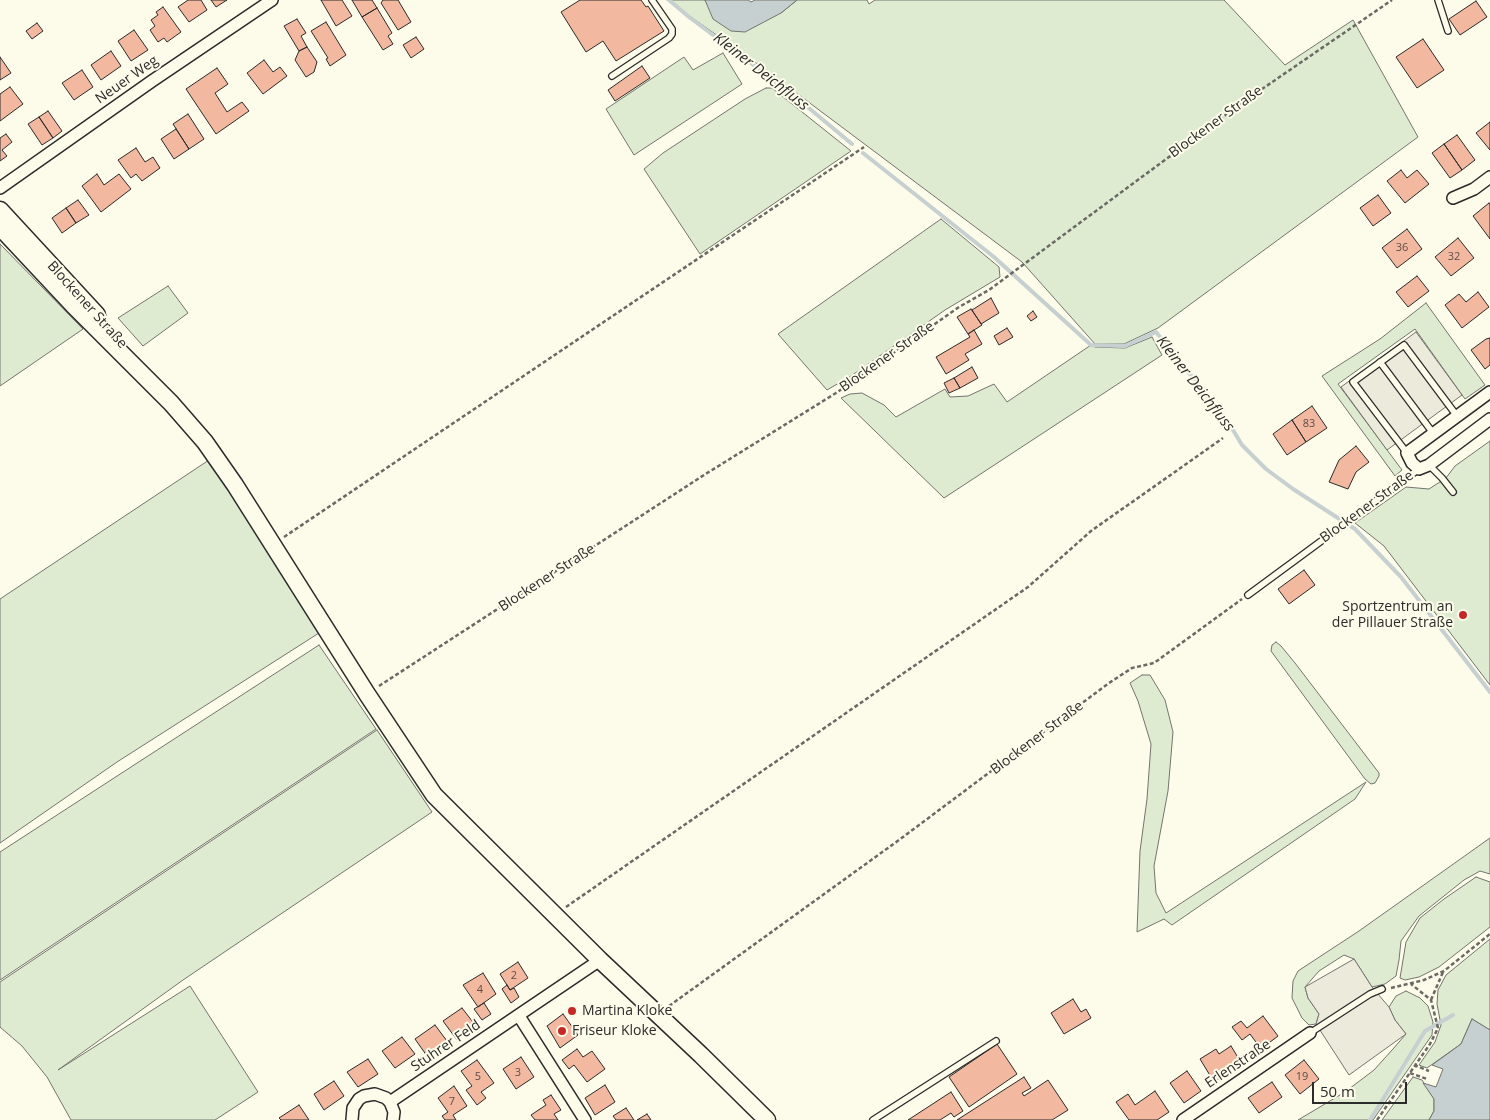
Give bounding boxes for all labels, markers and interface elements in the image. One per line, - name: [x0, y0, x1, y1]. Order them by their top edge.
- water label: Kleiner Deichfluss: [710, 29, 812, 115]
- street label: Neuer Weg: [92, 52, 162, 108]
- street label: Blockener Straße: [1166, 82, 1266, 162]
- house number: 36: [1396, 241, 1408, 255]
- house number: 32: [1448, 250, 1460, 264]
- street label: Blockener Straße: [43, 258, 131, 352]
- street label: Blockener Straße: [837, 318, 937, 396]
- water label: Kleiner Deichfluss: [1152, 333, 1238, 435]
- house number: 83: [1303, 417, 1315, 431]
- street label: Blockener Straße: [1317, 467, 1417, 547]
- street label: Blockener Straße: [496, 541, 598, 615]
- place label: Sportzentrum an der Pillauer Straße: [1332, 599, 1453, 632]
- marker: Sportzentrum an der Pillauer Straße: [1457, 609, 1469, 621]
- street label: Blockener Straße: [987, 698, 1087, 778]
- house number: 2: [511, 969, 517, 983]
- house number: 4: [477, 983, 483, 997]
- place label: Martina Kloke: [582, 1003, 672, 1019]
- marker: Martina Kloke: [566, 1005, 578, 1017]
- street label: Stuhrer Feld: [408, 1017, 484, 1075]
- place label: Friseur Kloke: [572, 1023, 657, 1039]
- marker: Friseur Kloke: [556, 1025, 568, 1037]
- street label: Erlenstraße: [1202, 1036, 1274, 1092]
- house number: 3: [515, 1066, 521, 1080]
- house number: 5: [475, 1070, 481, 1084]
- house number: 19: [1296, 1070, 1308, 1084]
- scale bar: [1315, 1072, 1410, 1104]
- text: 50 m: [1320, 1081, 1355, 1101]
- house number: 7: [449, 1095, 455, 1109]

